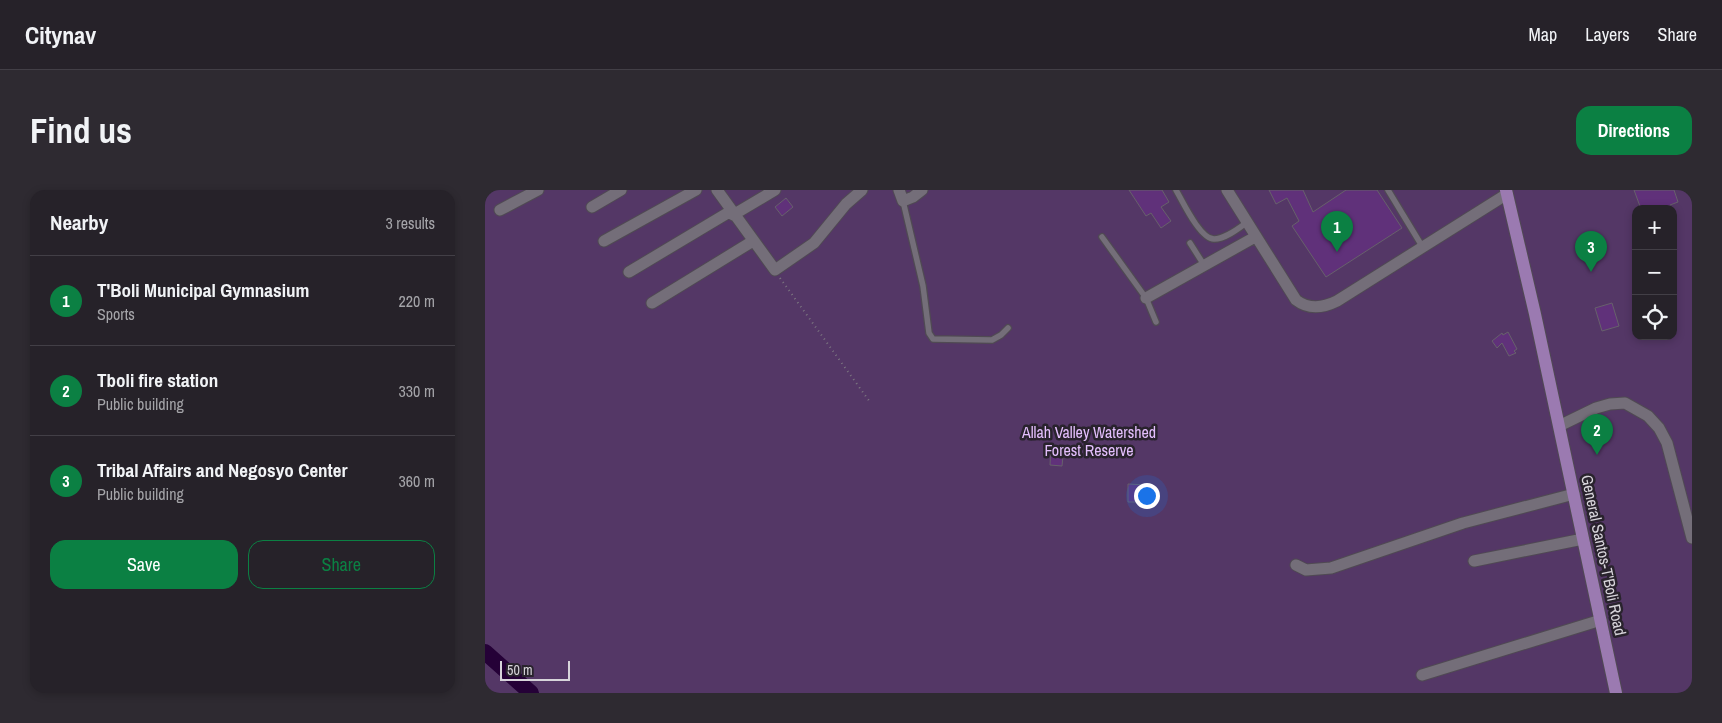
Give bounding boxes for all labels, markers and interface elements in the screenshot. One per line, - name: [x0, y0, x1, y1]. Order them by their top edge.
- text: Citynav: [25, 19, 96, 51]
- text: Map: [1529, 22, 1557, 47]
- text: Layers: [1585, 22, 1630, 47]
- text: Share: [1658, 22, 1697, 47]
- button: Directions: [1576, 106, 1692, 155]
- text: Find us: [30, 107, 132, 154]
- map controls: [1632, 205, 1677, 340]
- button: +: [1632, 205, 1677, 250]
- text: Nearby: [50, 208, 108, 237]
- pin: 1: [1321, 211, 1353, 252]
- text: 3 results: [385, 212, 435, 234]
- pin: 3: [1575, 231, 1607, 272]
- button: −: [1632, 250, 1677, 295]
- text: T'Boli Municipal Gymnasium: [97, 277, 309, 303]
- text: 1: [62, 290, 70, 312]
- text: 220 m: [399, 290, 435, 312]
- button: locate: [1632, 295, 1677, 340]
- text: Sports: [97, 303, 135, 325]
- text: Tboli fire station: [97, 367, 218, 393]
- text: 2: [62, 380, 70, 402]
- text: 330 m: [399, 380, 435, 402]
- text: Public building: [97, 393, 184, 415]
- pin: 2: [1581, 414, 1613, 455]
- park label: Allah Valley Watershed Forest Reserve: [1021, 421, 1156, 461]
- text: Tribal Affairs and Negosyo Center: [97, 457, 348, 483]
- text: 3: [62, 470, 70, 492]
- text: 360 m: [399, 470, 435, 492]
- street label: General Santos-T'Boli Road: [1576, 473, 1632, 637]
- text: Public building: [97, 483, 184, 505]
- your location: [1134, 483, 1160, 509]
- button: Save: [50, 540, 238, 589]
- button: Share: [248, 540, 435, 589]
- scale bar: [500, 658, 570, 681]
- text: 50 m: [507, 661, 533, 679]

